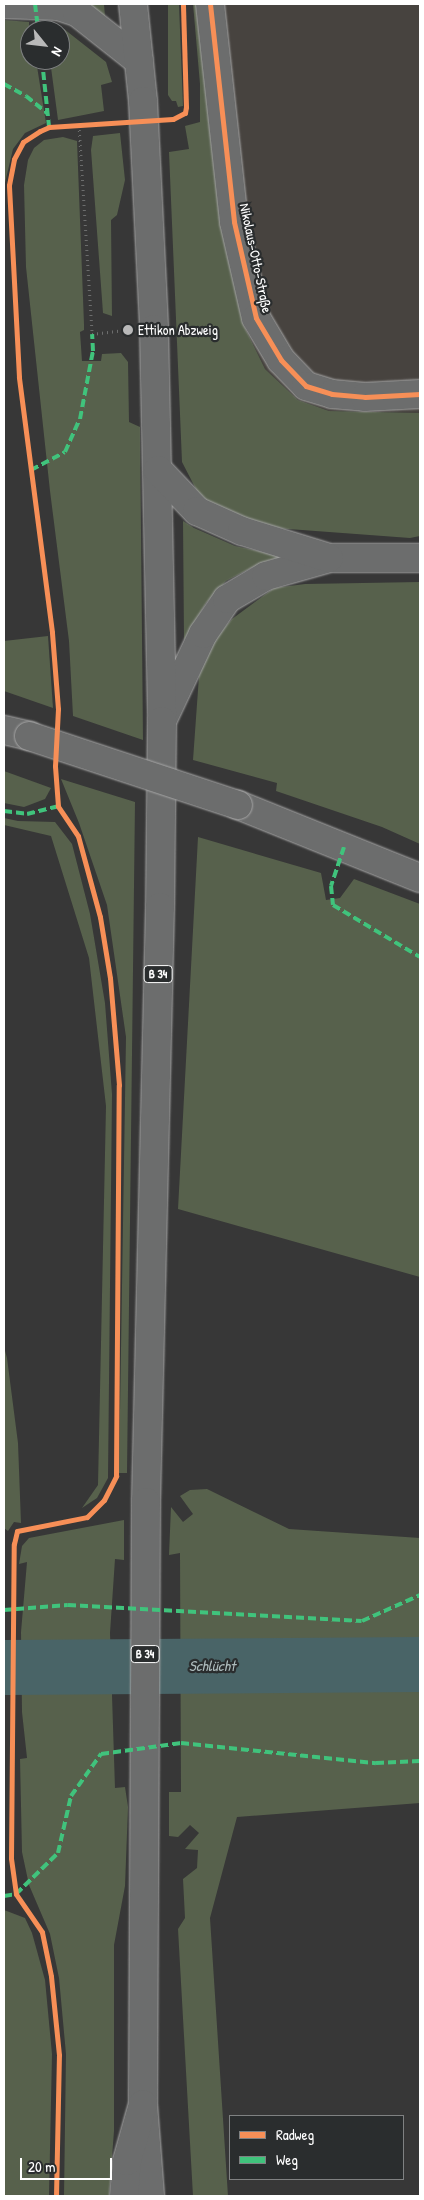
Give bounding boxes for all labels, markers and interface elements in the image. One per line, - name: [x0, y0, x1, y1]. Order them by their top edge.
- north arrow: [20, 20, 70, 70]
- text: N: [48, 44, 68, 60]
- street label: Nikolaus-Otto-Straße: [236, 202, 276, 314]
- place label: Ettikon Abzweig: [138, 322, 218, 338]
- marker: Ettikon Abzweig: [122, 324, 134, 336]
- road number: B 34: [143, 964, 173, 984]
- road number: B 34: [130, 1645, 160, 1664]
- water label: Schlücht: [189, 1657, 235, 1675]
- legend: [229, 2115, 404, 2180]
- text: Radweg: [276, 2124, 314, 2145]
- scale bar: [22, 2148, 115, 2180]
- text: Weg: [276, 2149, 298, 2170]
- text: 20 m: [28, 2156, 55, 2177]

